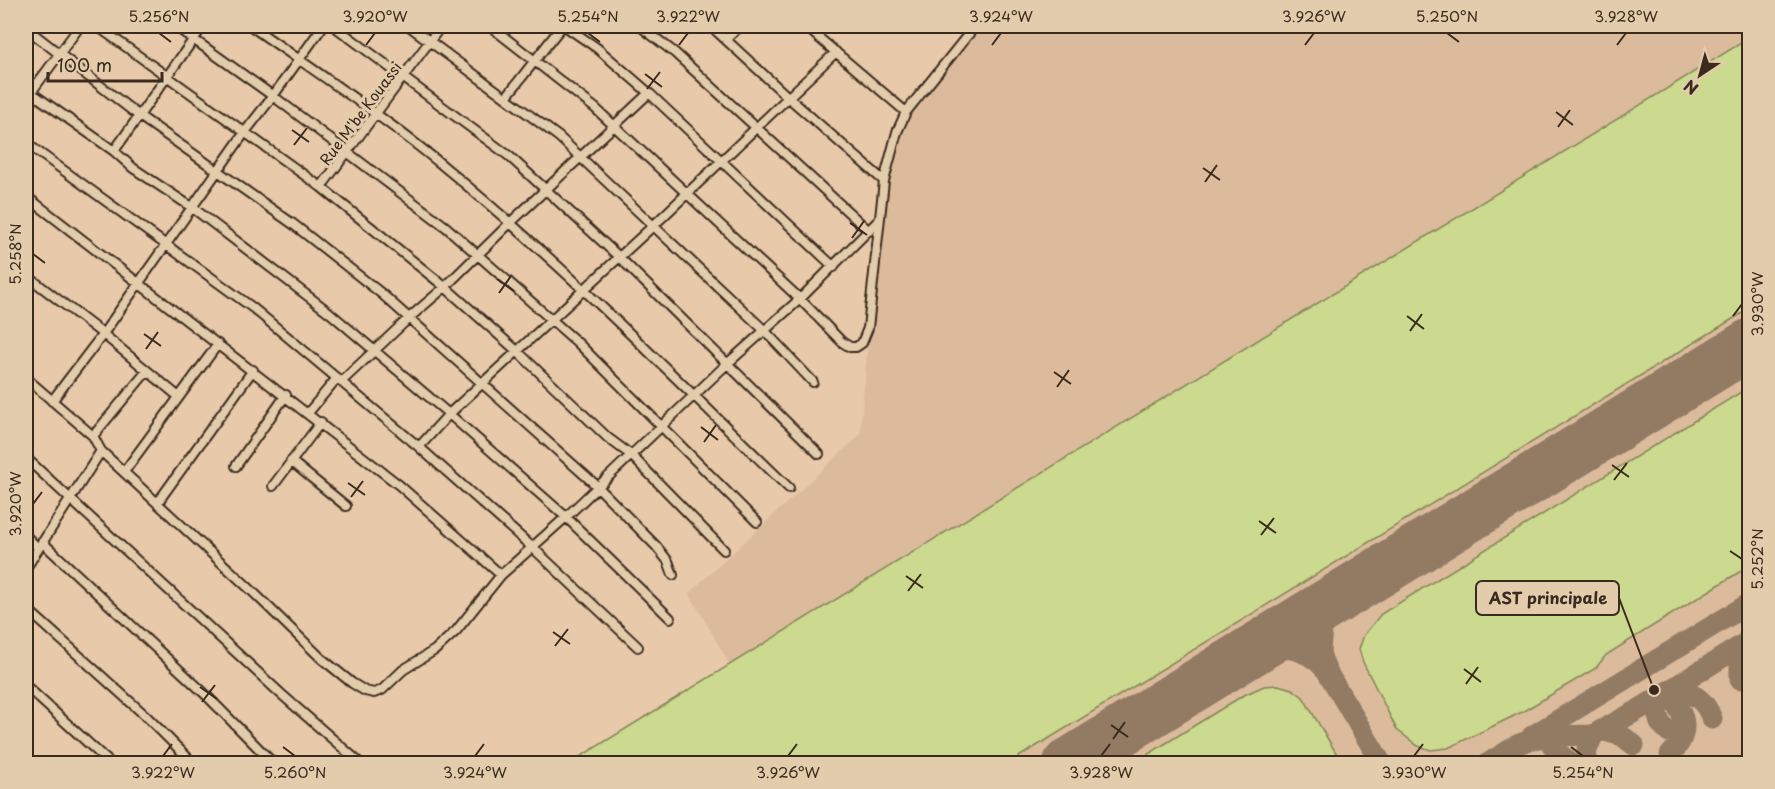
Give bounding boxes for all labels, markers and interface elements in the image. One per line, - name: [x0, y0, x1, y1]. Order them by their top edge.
- text: 5.256°N: [129, 4, 189, 27]
- text: 3.920°W: [342, 4, 408, 27]
- text: 5.254°N: [557, 4, 619, 27]
- text: 3.922°W: [656, 4, 721, 27]
- text: 3.924°W: [969, 4, 1033, 27]
- text: 3.926°W: [1282, 4, 1347, 27]
- text: 5.250°N: [1416, 4, 1478, 27]
- text: 3.928°W: [1594, 4, 1658, 27]
- scale bar: [48, 45, 162, 83]
- north arrow: [1670, 45, 1730, 105]
- text: 100 m: [57, 51, 112, 78]
- street label: Rue M'be Kouassi: [313, 56, 407, 170]
- text: N: [1678, 75, 1703, 101]
- text: 5.258°N: [3, 223, 26, 285]
- text: 3.930°W: [1745, 271, 1768, 336]
- text: 3.920°W: [3, 471, 26, 537]
- text: 5.252°N: [1745, 528, 1768, 590]
- callout: AST principale: [1476, 581, 1619, 615]
- text: AST principale: [1488, 585, 1607, 609]
- text: 3.922°W: [131, 760, 196, 783]
- text: 5.260°N: [263, 760, 327, 783]
- text: 3.924°W: [443, 760, 507, 783]
- text: 3.926°W: [756, 760, 821, 783]
- text: 3.928°W: [1069, 760, 1133, 783]
- text: 3.930°W: [1382, 760, 1447, 783]
- text: 5.254°N: [1552, 760, 1614, 783]

